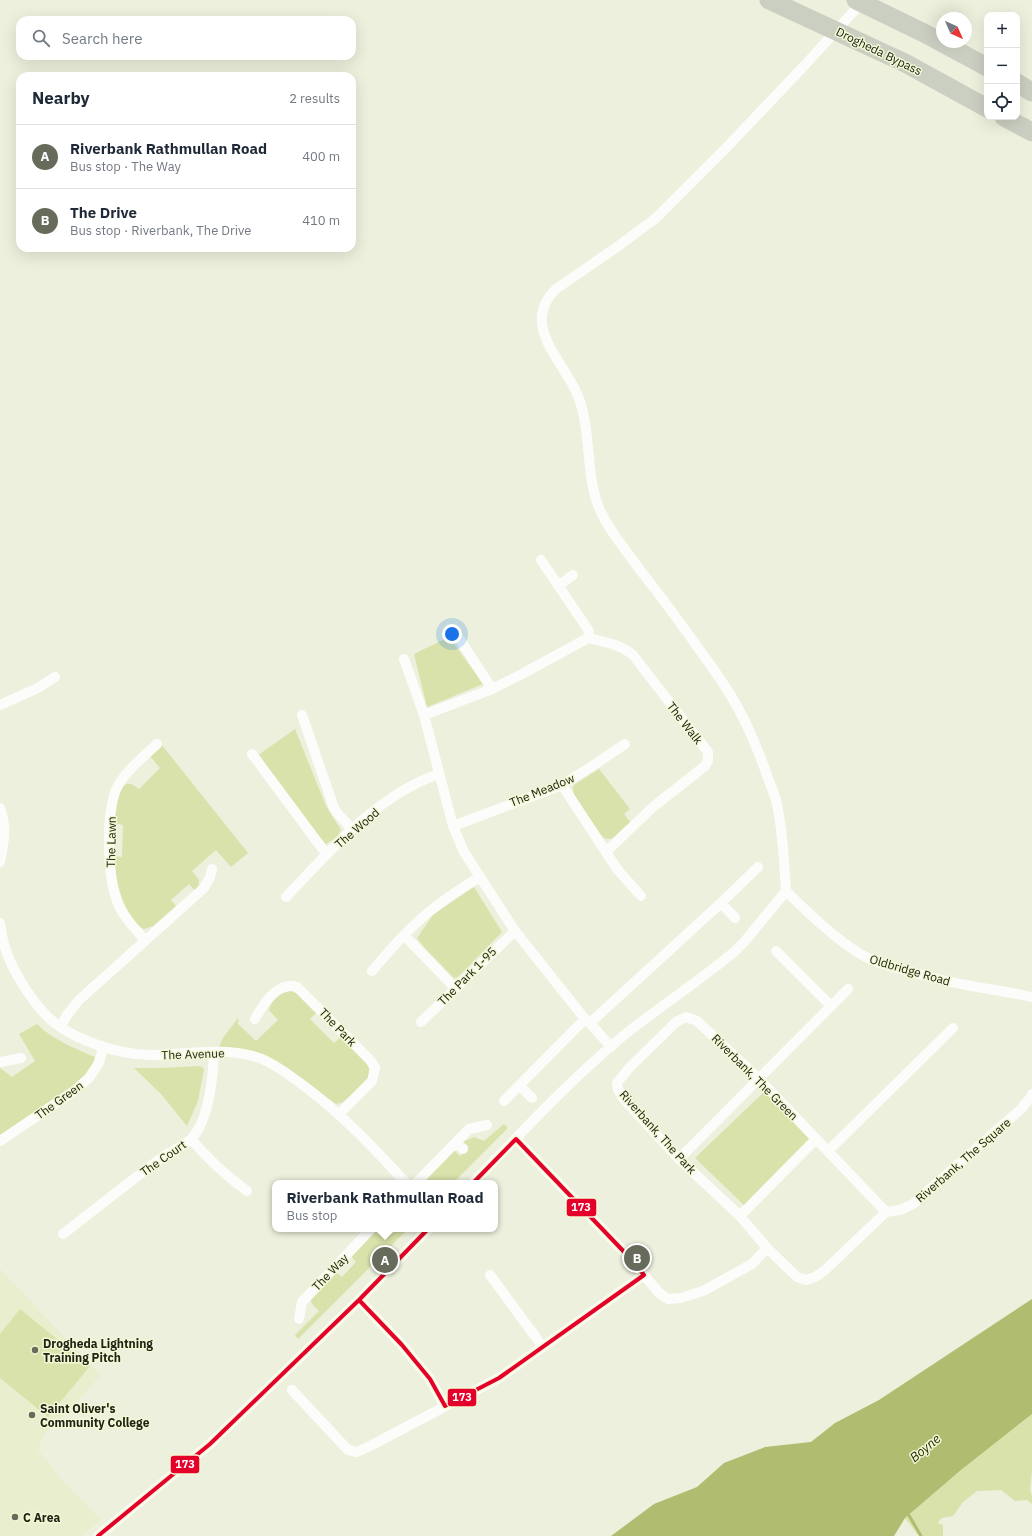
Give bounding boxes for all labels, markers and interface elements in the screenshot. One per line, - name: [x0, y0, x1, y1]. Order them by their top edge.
- north arrow: [936, 12, 972, 48]
- map controls: [984, 12, 1020, 120]
- button: +: [984, 12, 1020, 48]
- search box: [16, 16, 356, 60]
- street label: Drogheda Bypass: [834, 24, 925, 78]
- icon: search: [30, 27, 52, 49]
- text: Search here: [62, 29, 142, 48]
- button: −: [984, 48, 1020, 84]
- button: locate: [984, 84, 1020, 120]
- text: Nearby: [32, 87, 90, 109]
- text: 2 results: [289, 90, 340, 107]
- text: Riverbank Rathmullan Road: [70, 139, 267, 158]
- text: A: [41, 148, 49, 165]
- text: 400 m: [302, 148, 340, 165]
- text: Bus stop · The Way: [70, 158, 181, 175]
- text: The Drive: [70, 203, 137, 222]
- text: B: [41, 212, 49, 229]
- text: 410 m: [302, 212, 340, 229]
- text: Bus stop · Riverbank, The Drive: [70, 222, 252, 239]
- your location: [442, 624, 462, 644]
- street label: The Walk: [664, 699, 707, 748]
- street label: The Meadow: [507, 770, 577, 810]
- street label: The Wood: [332, 805, 382, 851]
- street label: The Lawn: [103, 816, 119, 868]
- street label: The Park 1-95: [435, 944, 499, 1008]
- street label: Oldbridge Road: [868, 951, 952, 989]
- street label: The Park: [316, 1005, 360, 1050]
- street label: Riverbank, The Green: [709, 1031, 801, 1123]
- street label: The Avenue: [161, 1045, 225, 1063]
- street label: The Green: [32, 1078, 86, 1122]
- street label: Riverbank, The Park: [616, 1087, 700, 1177]
- street label: Riverbank, The Square: [912, 1114, 1014, 1205]
- street label: The Court: [137, 1137, 189, 1179]
- popup: [272, 1180, 498, 1232]
- text: Riverbank Rathmullan Road: [286, 1188, 484, 1207]
- line badge: 173: [566, 1198, 597, 1217]
- text: 173: [571, 1200, 591, 1214]
- text: Bus stop: [286, 1207, 337, 1224]
- pin: B: [624, 1243, 650, 1273]
- pin: A: [372, 1245, 398, 1275]
- street label: The Way: [309, 1250, 351, 1294]
- place label: Drogheda Lightning Training Pitch: [43, 1336, 153, 1365]
- marker: Drogheda Lightning Training Pitch: [30, 1345, 40, 1355]
- line badge: 173: [447, 1388, 477, 1407]
- text: 173: [452, 1390, 472, 1404]
- place label: Saint Oliver's Community College: [40, 1401, 150, 1430]
- marker: Saint Oliver's Community College: [27, 1410, 37, 1420]
- water label: Boyne: [906, 1430, 944, 1466]
- line badge: 173: [170, 1455, 200, 1474]
- text: 173: [175, 1457, 195, 1471]
- place label: C Area: [23, 1510, 60, 1525]
- marker: C Area: [10, 1512, 20, 1522]

